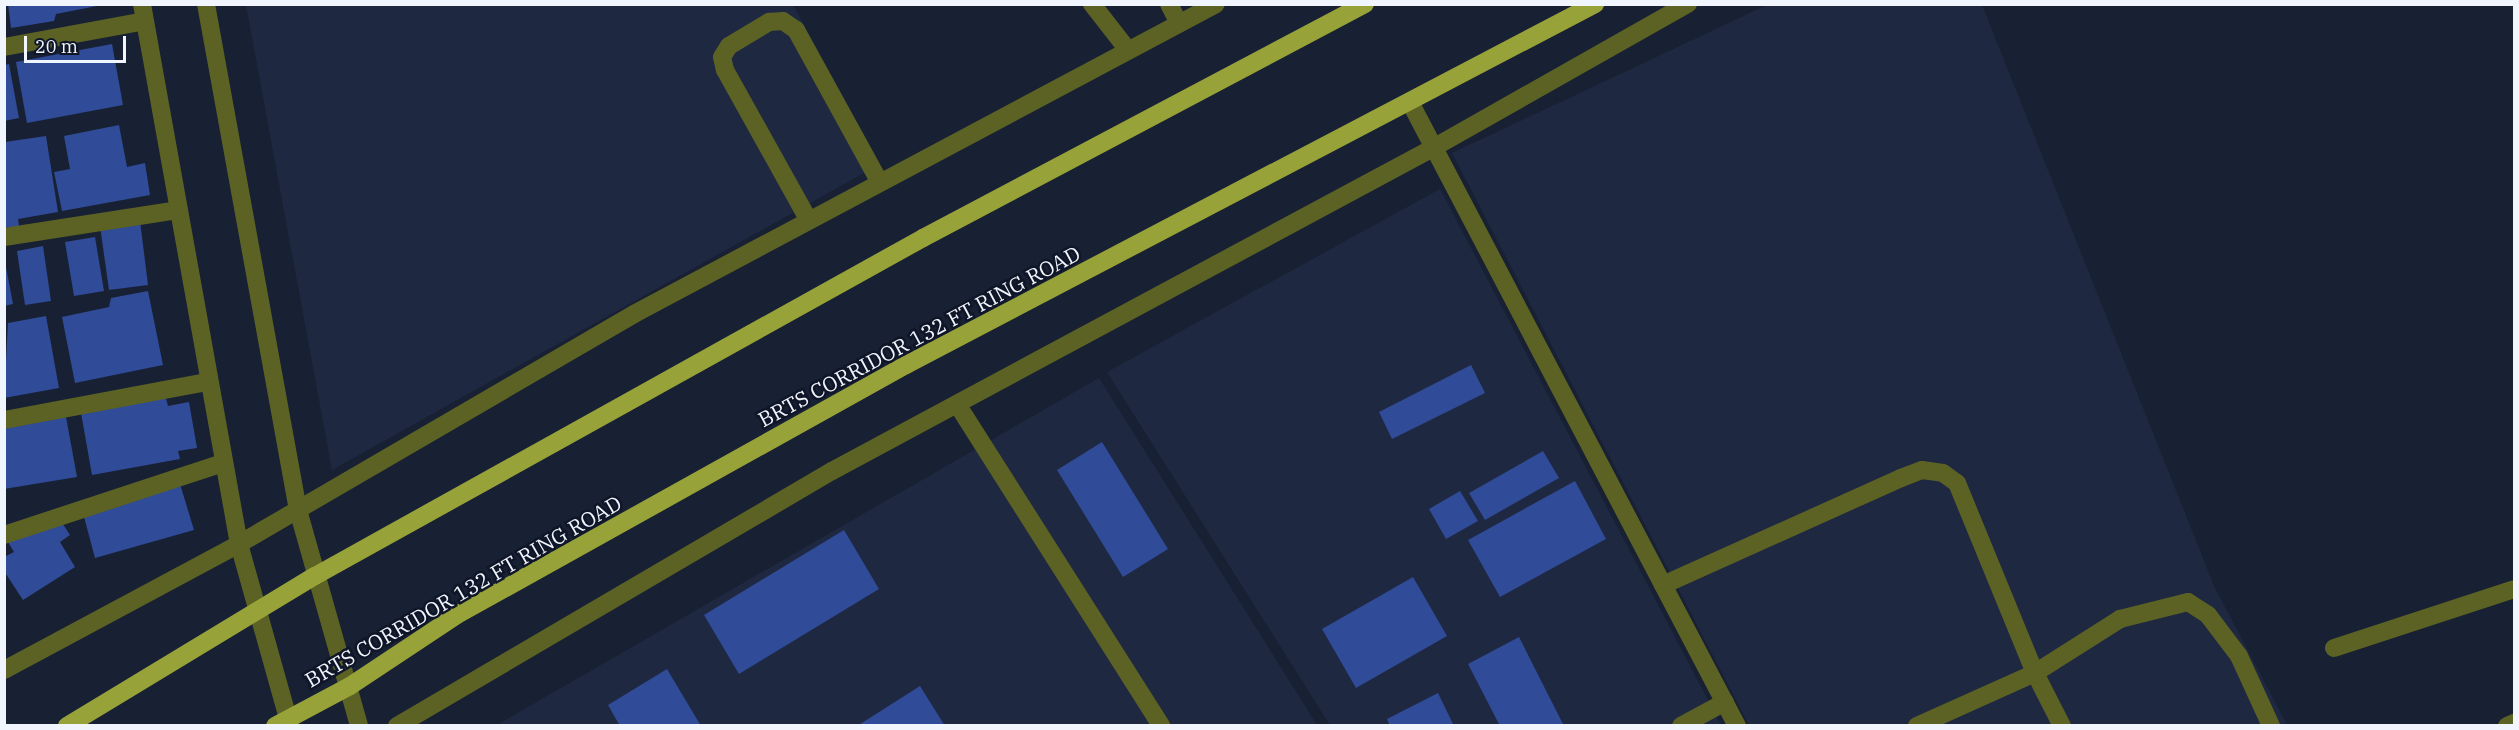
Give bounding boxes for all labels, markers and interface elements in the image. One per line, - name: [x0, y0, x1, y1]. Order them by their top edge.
- scale bar: [27, 24, 129, 62]
- text: 20 m: [35, 35, 78, 58]
- street label: BRTS CORRIDOR 132 FT RING ROAD: [754, 240, 1084, 432]
- street label: BRTS CORRIDOR 132 FT RING ROAD: [300, 490, 626, 692]

